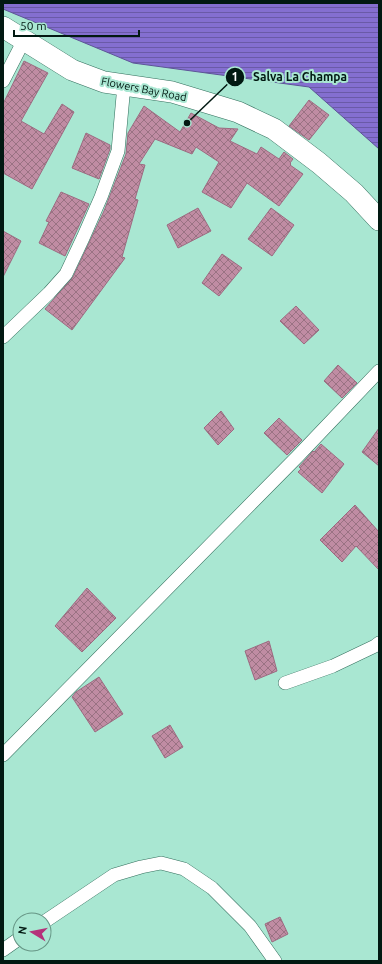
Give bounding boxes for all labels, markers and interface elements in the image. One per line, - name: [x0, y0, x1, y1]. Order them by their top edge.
- scale bar: [14, 12, 139, 38]
- text: 50 m: [20, 19, 47, 32]
- callout: Salva La Champa: [225, 65, 355, 89]
- text: 1: [232, 70, 238, 83]
- text: Salva La Champa: [253, 70, 347, 83]
- street label: Flowers Bay Road: [100, 75, 188, 103]
- north arrow: [12, 912, 52, 952]
- text: N: [16, 925, 29, 935]

